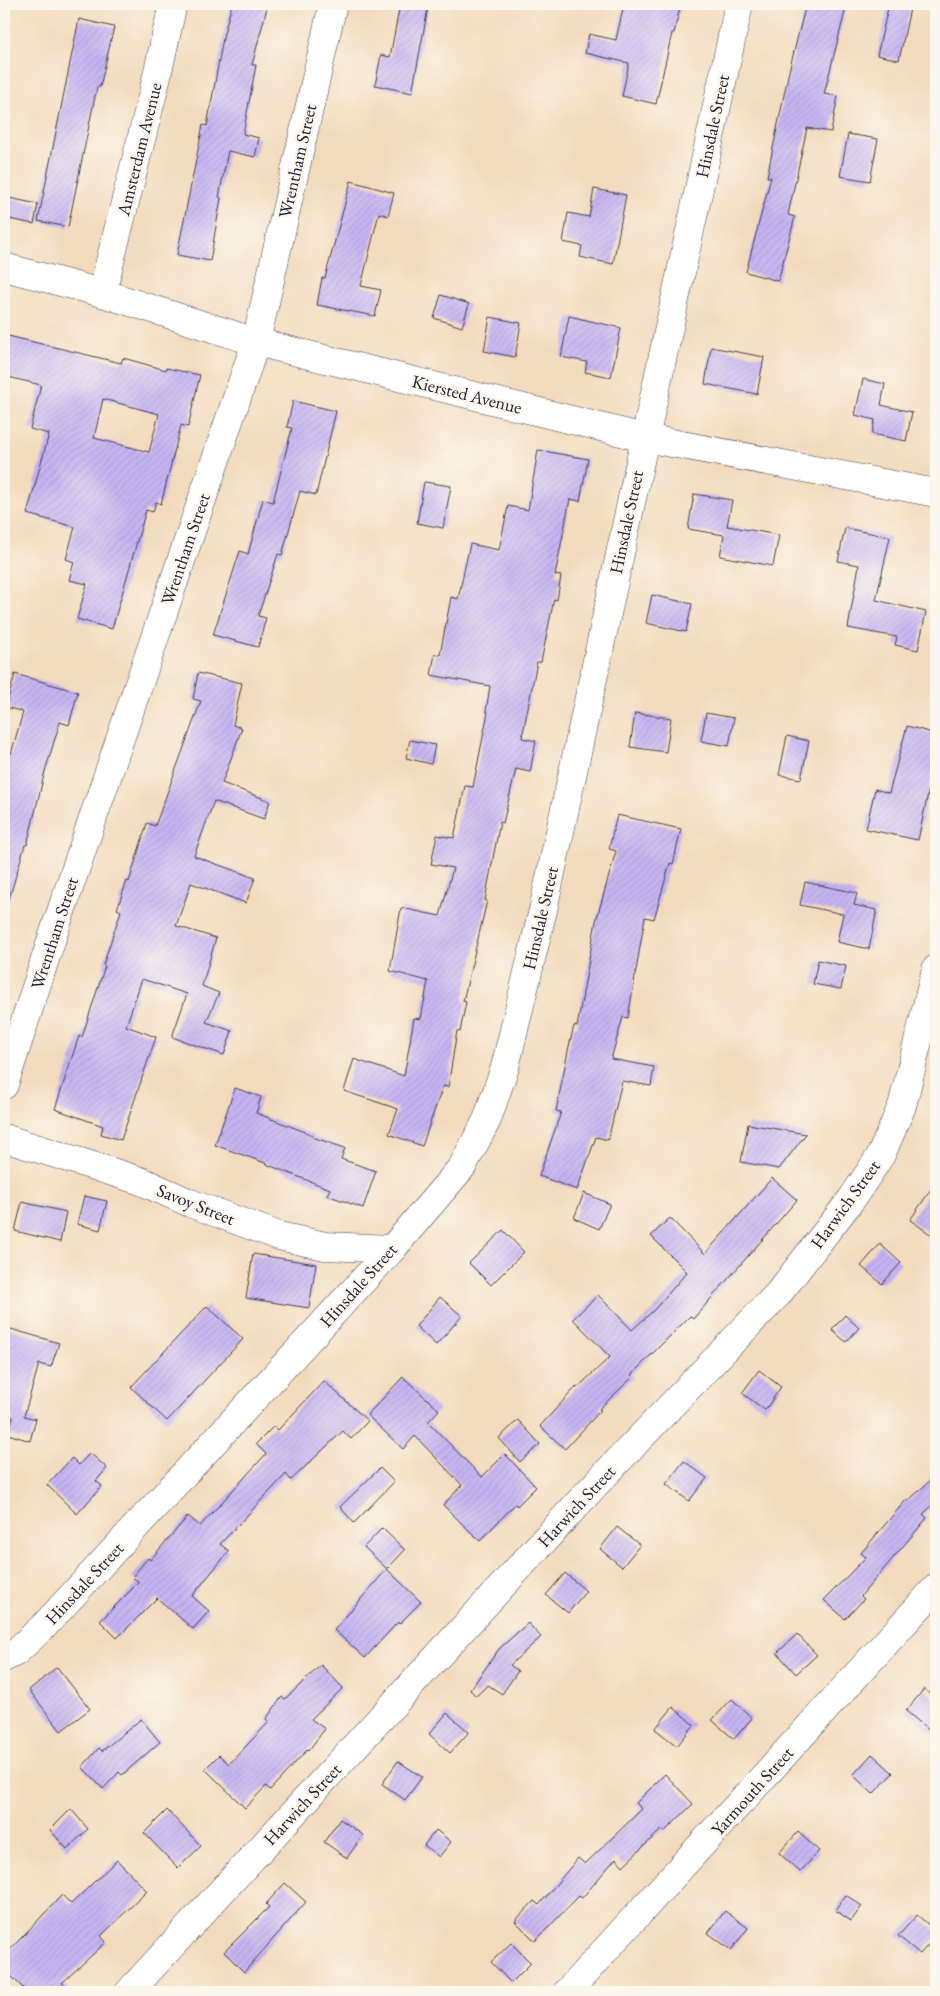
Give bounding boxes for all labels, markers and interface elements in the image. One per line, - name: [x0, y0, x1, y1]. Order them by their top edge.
- street label: Hinsdale Street: [690, 72, 734, 180]
- street label: Amsterdam Avenue: [111, 80, 167, 219]
- street label: Wrentham Street: [273, 101, 321, 220]
- street label: Kiersted Avenue: [410, 369, 524, 419]
- street label: Hinsdale Street: [604, 468, 648, 576]
- street label: Wrentham Street: [155, 490, 215, 608]
- street label: Hinsdale Street: [517, 864, 563, 972]
- street label: Wrentham Street: [25, 874, 83, 992]
- street label: Harwich Street: [805, 1155, 885, 1253]
- street label: Savoy Street: [154, 1178, 239, 1230]
- street label: Hinsdale Street: [314, 1238, 402, 1332]
- street label: Harwich Street: [532, 1460, 620, 1552]
- street label: Hinsdale Street: [40, 1536, 128, 1629]
- street label: Yarmouth Street: [706, 1741, 798, 1840]
- street label: Harwich Street: [258, 1758, 346, 1850]

